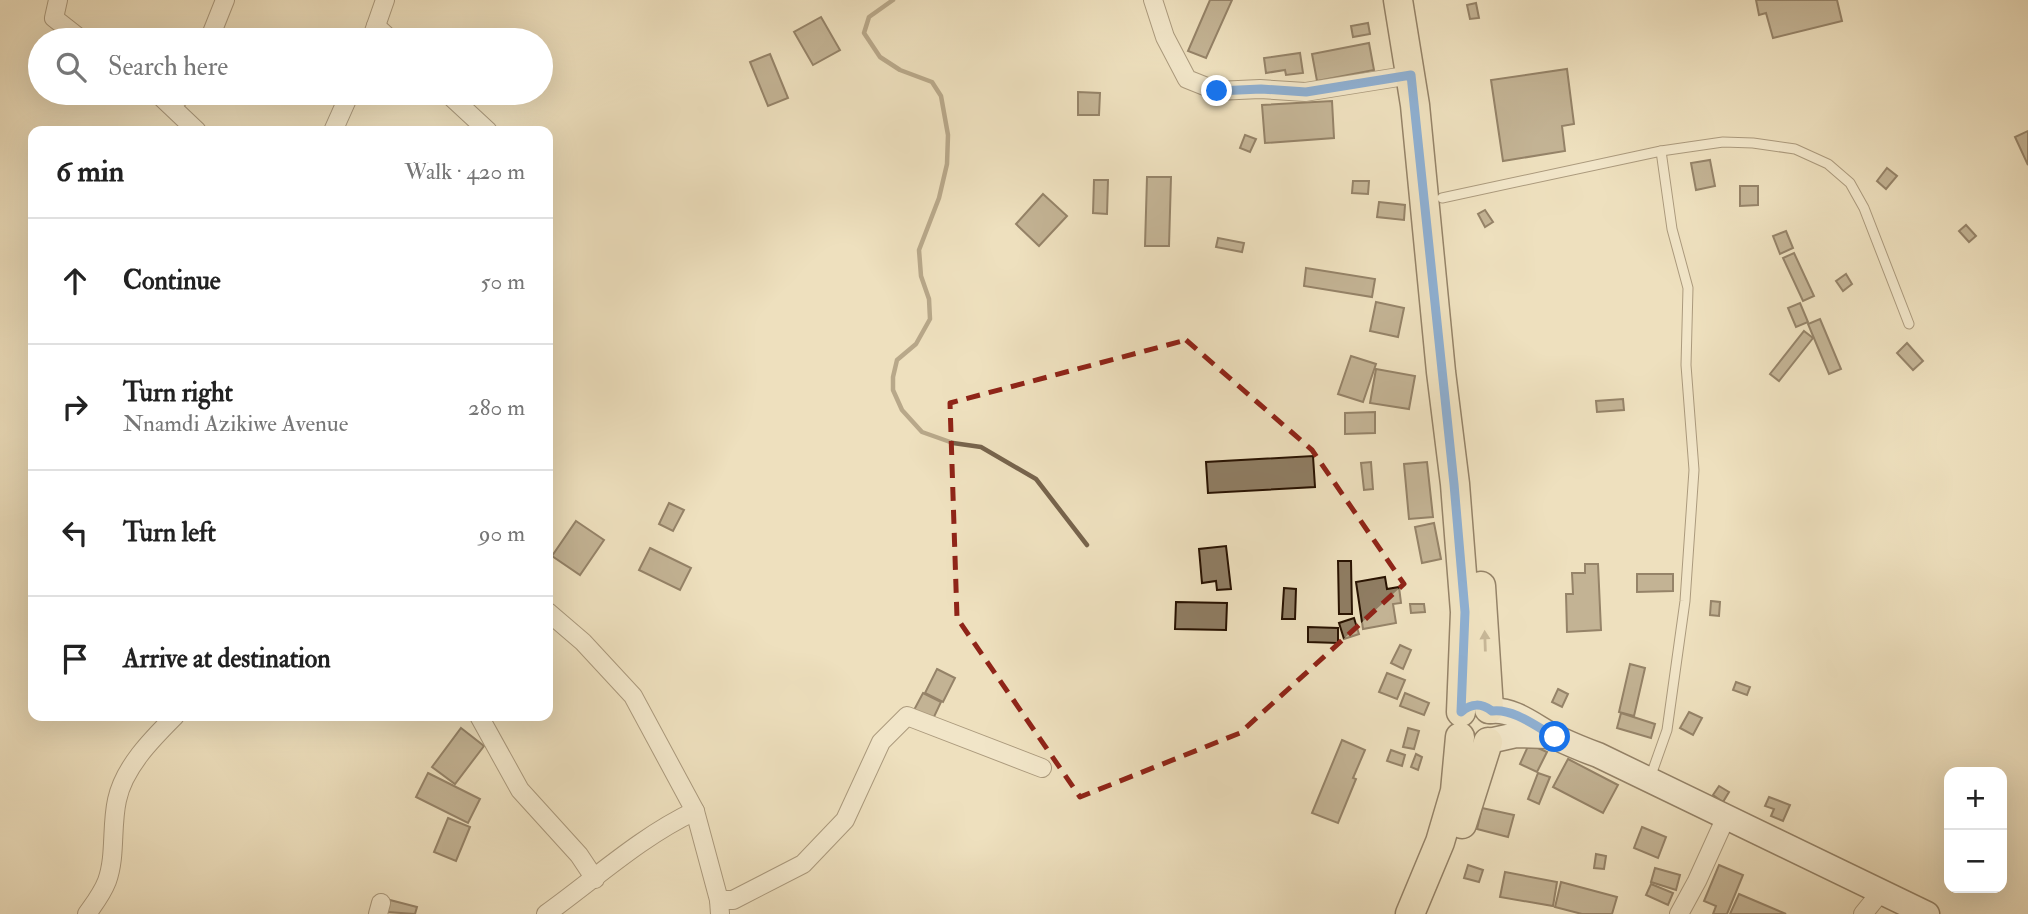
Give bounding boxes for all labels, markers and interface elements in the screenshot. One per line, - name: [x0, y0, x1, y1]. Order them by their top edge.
- search box: [28, 28, 553, 105]
- icon: search: [52, 48, 90, 86]
- text: Search here: [108, 51, 228, 83]
- route end: [1201, 75, 1232, 106]
- text: 6 min: [56, 153, 124, 190]
- text: Walk · 420 m: [405, 157, 525, 186]
- icon: ahead: [56, 262, 94, 300]
- text: Continue: [123, 265, 221, 297]
- text: 50 m: [481, 267, 525, 296]
- text: Turn right: [123, 377, 233, 409]
- icon: right: [56, 388, 94, 426]
- text: 280 m: [468, 393, 525, 422]
- text: Nnamdi Azikiwe Avenue: [123, 409, 348, 438]
- icon: left: [56, 514, 94, 552]
- text: Turn left: [123, 517, 216, 549]
- text: 90 m: [479, 519, 525, 548]
- one-way arrow: [1479, 630, 1490, 652]
- icon: arrive: [56, 640, 94, 678]
- text: Arrive at destination: [123, 643, 331, 675]
- route start: [1539, 721, 1570, 752]
- map controls: [1944, 767, 2007, 893]
- button: +: [1944, 767, 2007, 830]
- button: −: [1944, 830, 2007, 893]

